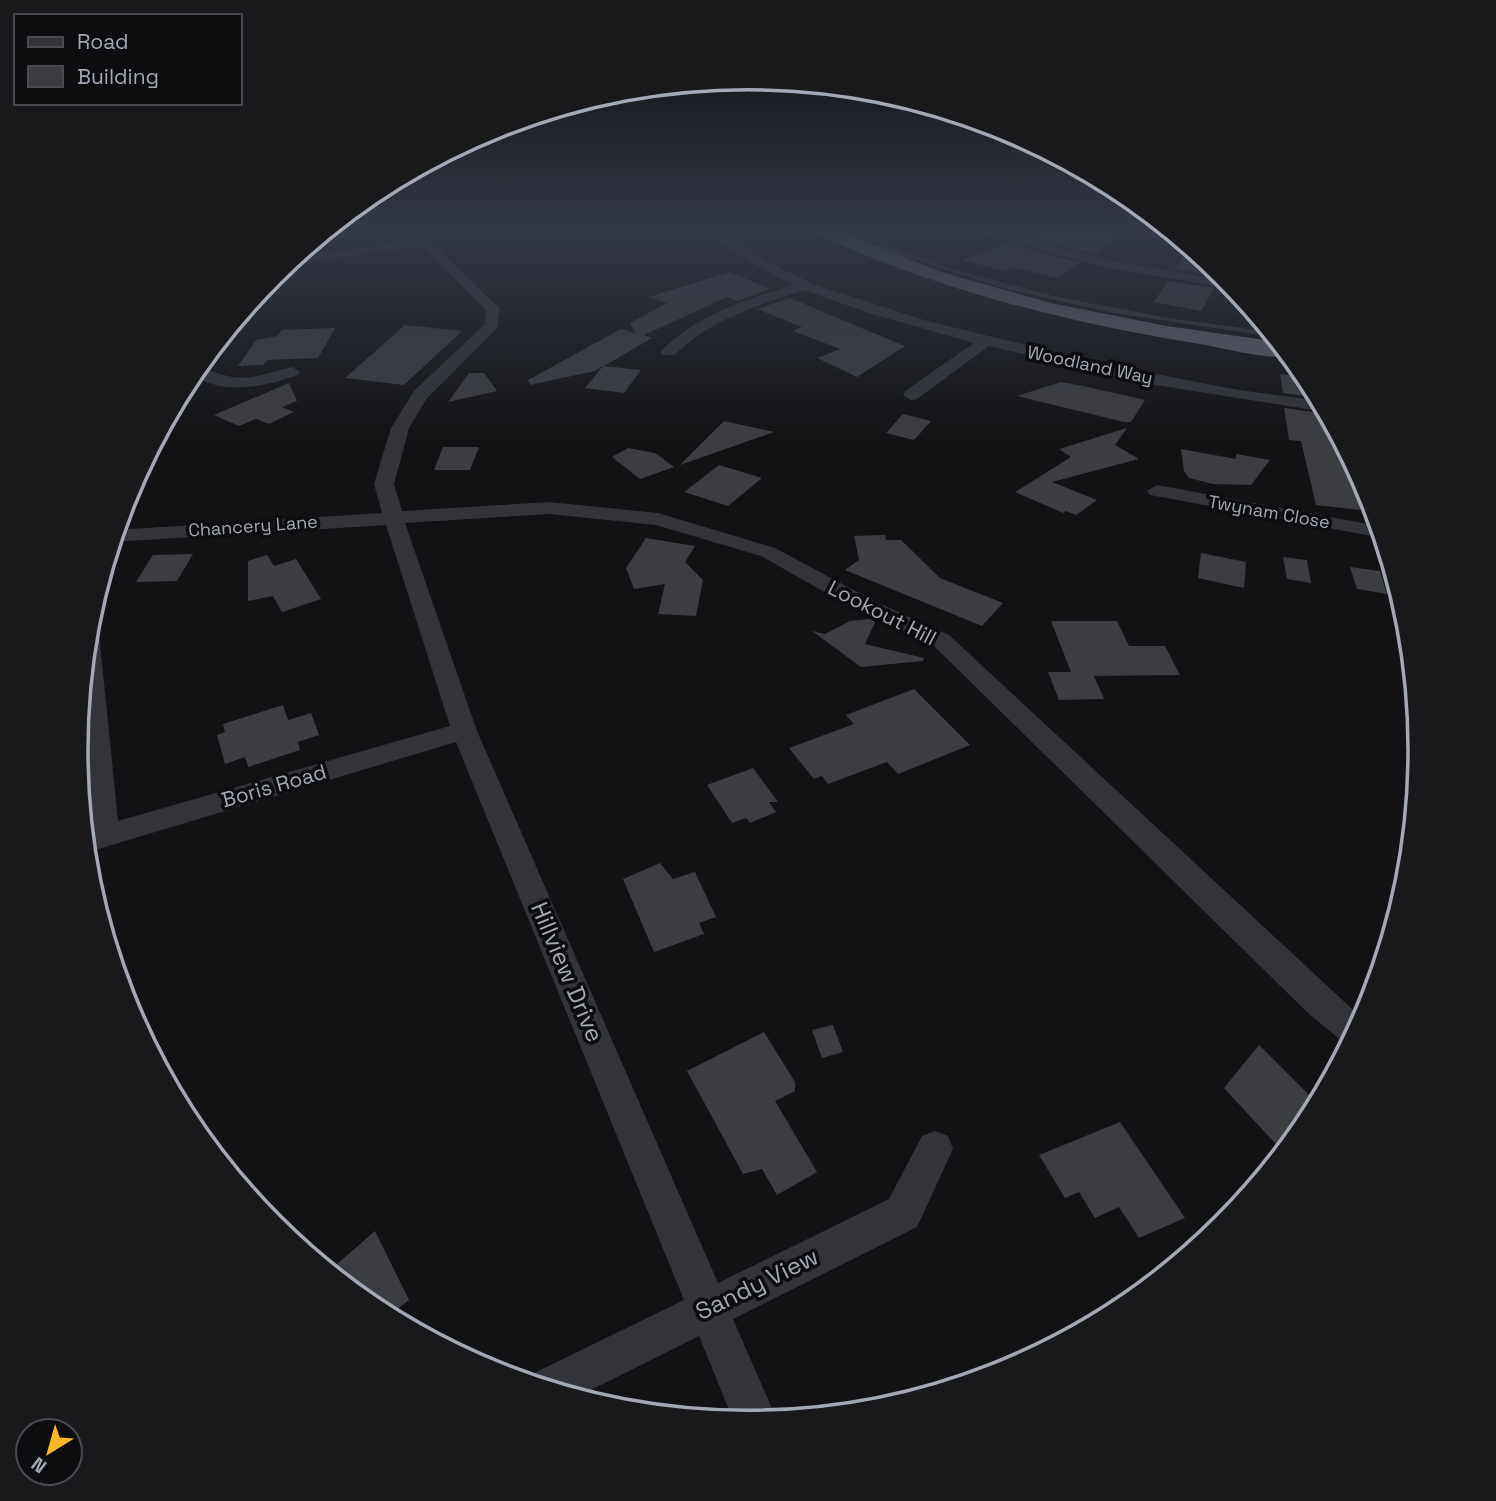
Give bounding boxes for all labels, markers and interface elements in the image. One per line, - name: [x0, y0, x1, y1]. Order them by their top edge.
- legend: [14, 14, 242, 105]
- text: Road: [77, 28, 129, 55]
- text: Building: [77, 63, 159, 90]
- street label: Woodland Way: [1025, 340, 1155, 389]
- street label: Twynam Close: [1206, 489, 1332, 534]
- street label: Chancery Lane: [187, 510, 318, 541]
- street label: Lookout Hill: [823, 574, 941, 651]
- street label: Boris Road: [218, 758, 329, 813]
- street label: Hillview Drive: [524, 897, 611, 1046]
- street label: Sandy View: [690, 1240, 823, 1327]
- north arrow: [14, 1417, 84, 1487]
- text: N: [26, 1451, 52, 1479]

